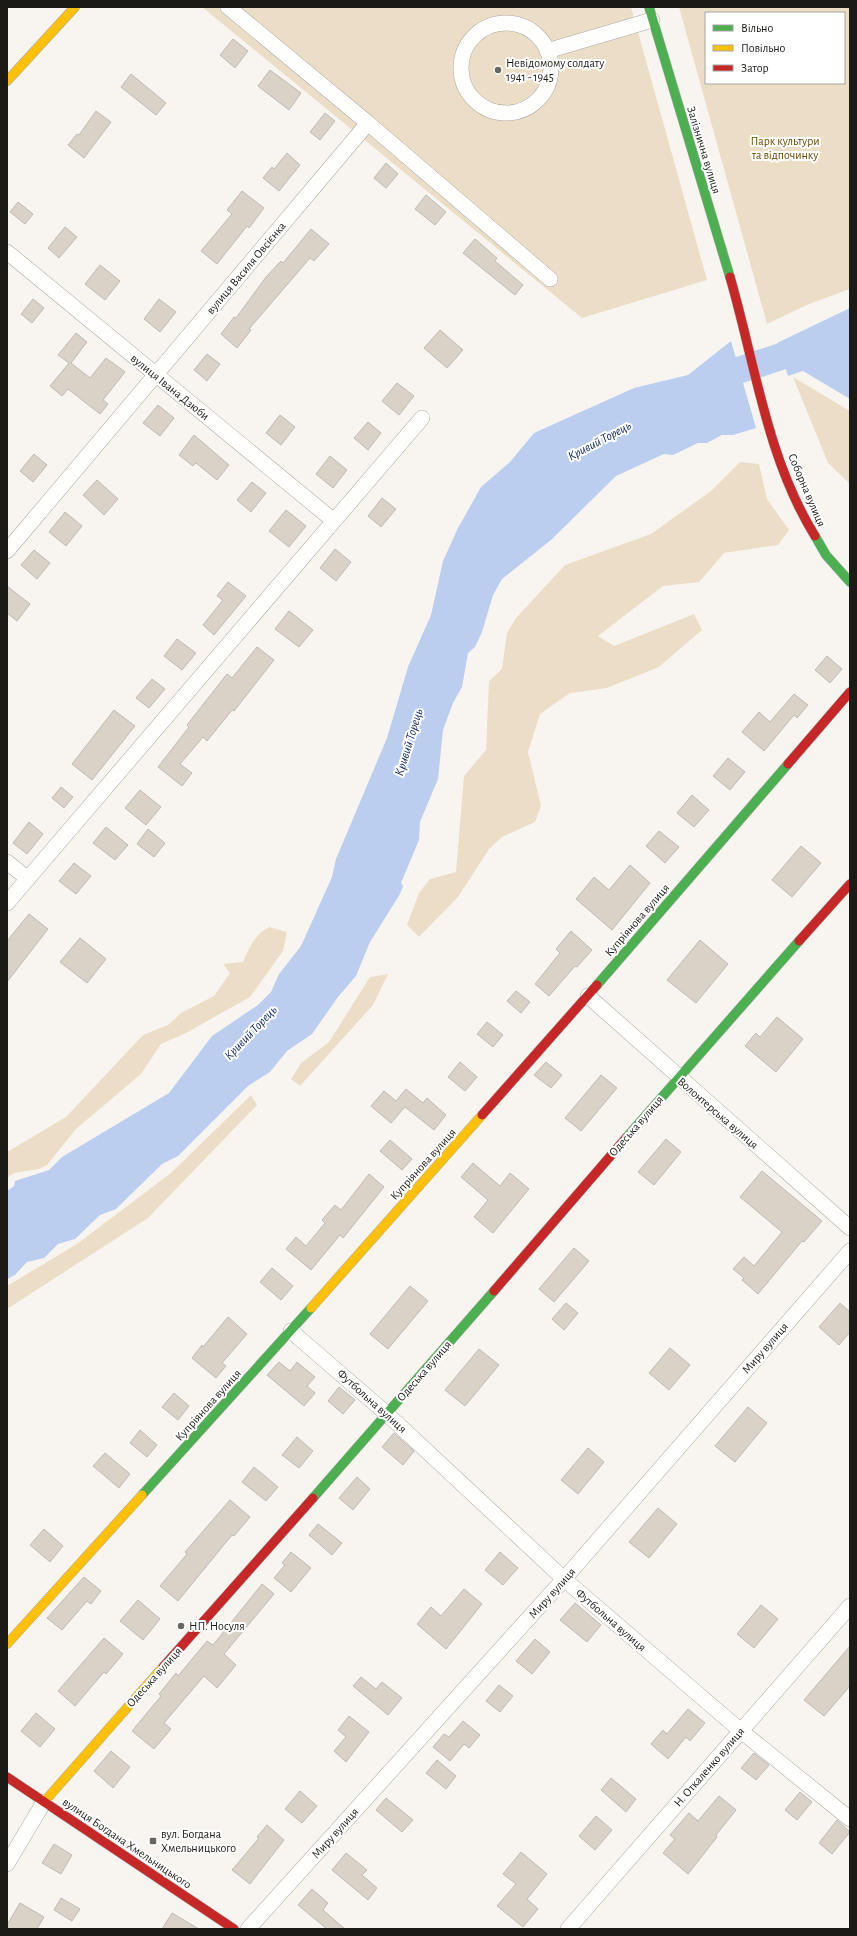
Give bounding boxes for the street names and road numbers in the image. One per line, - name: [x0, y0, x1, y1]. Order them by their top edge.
- street label: Залізнична вулиця: [684, 105, 723, 195]
- street label: вулиця Василя Овсієнка: [204, 219, 289, 317]
- street label: вулиця Івана Дзюби: [128, 352, 212, 423]
- street label: Соборна вулиця: [785, 452, 828, 529]
- street label: Купріянова вулиця: [602, 882, 672, 959]
- street label: Волонтерська вулиця: [675, 1075, 761, 1152]
- street label: Одеська вулиця: [607, 1093, 666, 1159]
- street label: Купріянова вулиця: [388, 1126, 459, 1203]
- street label: Миру вулиця: [740, 1320, 791, 1376]
- street label: Одеська вулиця: [395, 1338, 454, 1404]
- street label: Купріянова вулиця: [173, 1367, 244, 1444]
- street label: Футбольна вулиця: [334, 1367, 409, 1436]
- street label: Миру вулиця: [526, 1565, 578, 1621]
- street label: Футбольна вулиця: [573, 1586, 648, 1654]
- street label: Одеська вулиця: [124, 1645, 185, 1710]
- street label: Н. Откаленко вулиця: [671, 1725, 747, 1810]
- street label: вулиця Богдана Хмельницького: [60, 1795, 194, 1892]
- street label: Миру вулиця: [309, 1805, 361, 1861]

